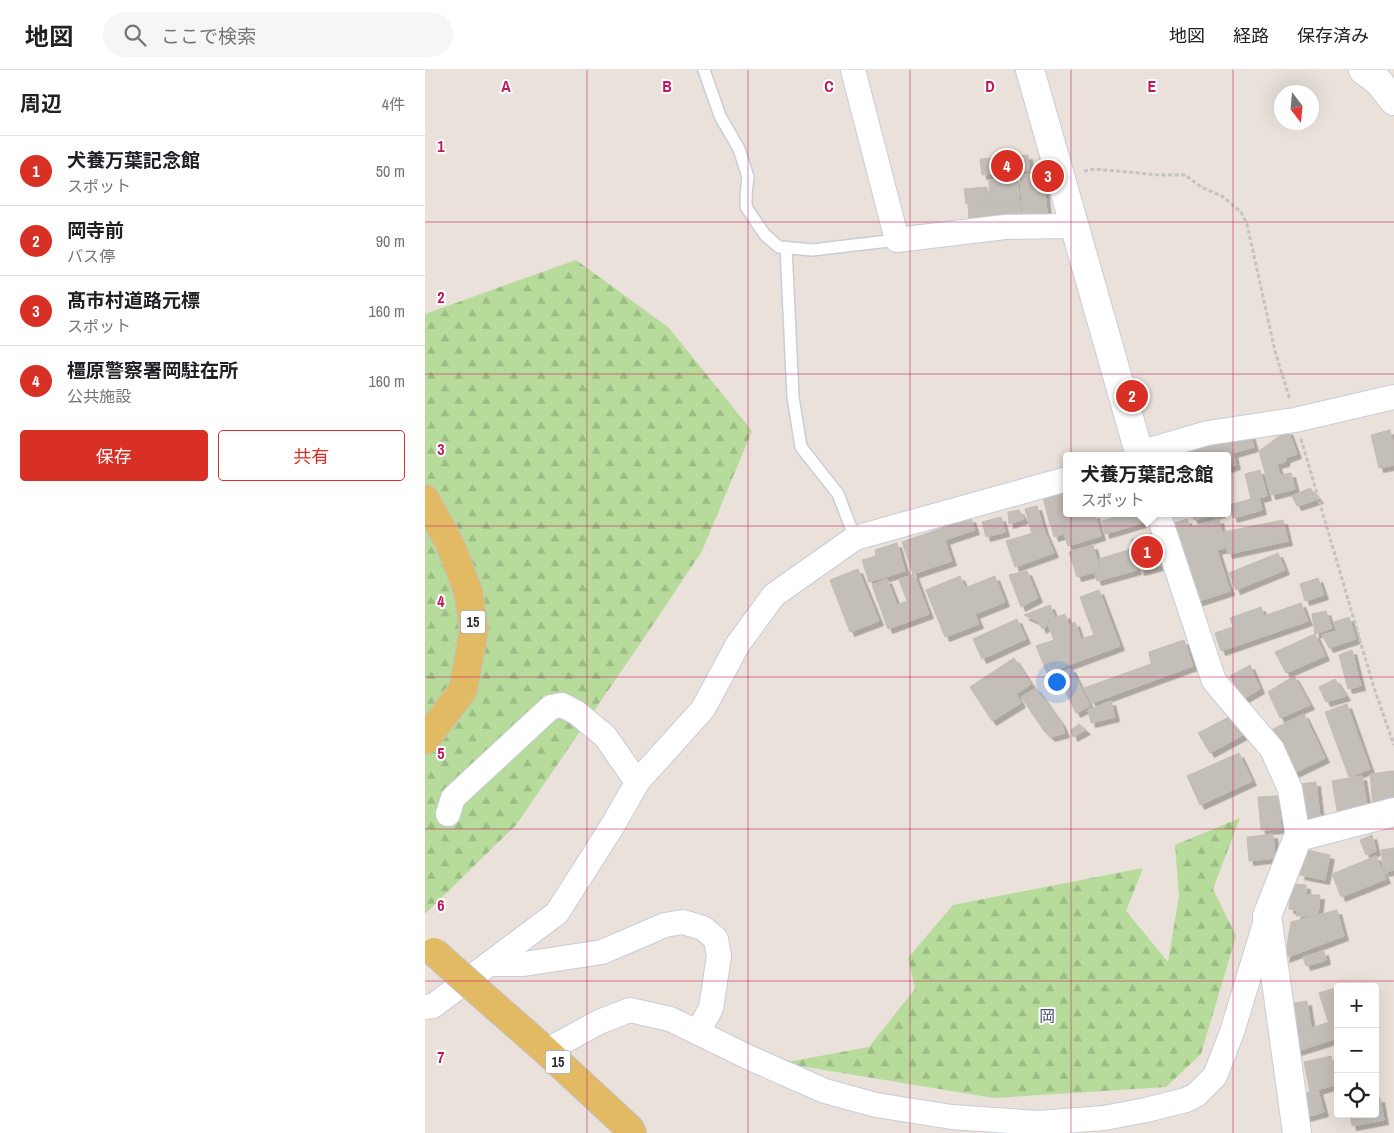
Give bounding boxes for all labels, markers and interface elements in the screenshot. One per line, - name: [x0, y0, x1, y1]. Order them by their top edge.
- search box: [103, 12, 453, 57]
- text: 地図: [25, 20, 73, 52]
- icon: search: [121, 21, 149, 49]
- text: ここで検索: [161, 23, 256, 49]
- text: 地図: [1169, 23, 1205, 48]
- text: 経路: [1233, 23, 1269, 48]
- text: 保存済み: [1297, 23, 1369, 48]
- text: A: [501, 75, 511, 97]
- text: B: [662, 75, 672, 97]
- text: C: [824, 75, 834, 97]
- text: D: [985, 75, 995, 97]
- text: E: [1148, 75, 1157, 97]
- north arrow: [1274, 85, 1319, 130]
- text: 周辺: [20, 89, 62, 118]
- text: 4件: [382, 93, 405, 115]
- text: 1: [437, 135, 445, 157]
- text: 犬養万葉記念館: [67, 147, 200, 173]
- pin: 4: [991, 147, 1023, 185]
- pin: 3: [1032, 157, 1064, 195]
- text: 1: [32, 160, 40, 182]
- text: 50 m: [376, 160, 405, 182]
- text: スポット: [67, 175, 131, 197]
- text: 岡寺前: [67, 217, 124, 243]
- text: 2: [32, 230, 40, 252]
- text: 90 m: [376, 230, 405, 252]
- text: バス停: [67, 245, 115, 267]
- text: 2: [437, 286, 445, 308]
- text: 髙市村道路元標: [67, 287, 200, 313]
- text: 3: [32, 300, 40, 322]
- text: 160 m: [369, 300, 405, 322]
- text: スポット: [67, 315, 131, 337]
- text: 橿原警察署岡駐在所: [67, 357, 238, 383]
- text: 4: [32, 370, 40, 392]
- text: 160 m: [369, 370, 405, 392]
- pin: 2: [1116, 377, 1148, 415]
- text: 公共施設: [67, 385, 131, 407]
- button: 保存: [20, 430, 208, 481]
- button: 共有: [218, 430, 405, 481]
- text: 3: [437, 438, 445, 460]
- popup: [1063, 452, 1231, 517]
- text: 犬養万葉記念館: [1080, 461, 1214, 487]
- text: スポット: [1080, 489, 1145, 511]
- pin: 1: [1131, 533, 1163, 571]
- text: 4: [437, 590, 445, 612]
- road number: 15: [461, 610, 485, 634]
- your location: [1044, 669, 1070, 695]
- text: 5: [437, 742, 445, 764]
- text: 6: [437, 894, 445, 916]
- map controls: [1334, 983, 1379, 1118]
- button: +: [1334, 983, 1379, 1028]
- district label: 岡: [1039, 1005, 1055, 1027]
- button: −: [1334, 1028, 1379, 1073]
- text: 7: [437, 1046, 445, 1068]
- road number: 15: [545, 1050, 571, 1074]
- button: locate: [1334, 1073, 1379, 1118]

